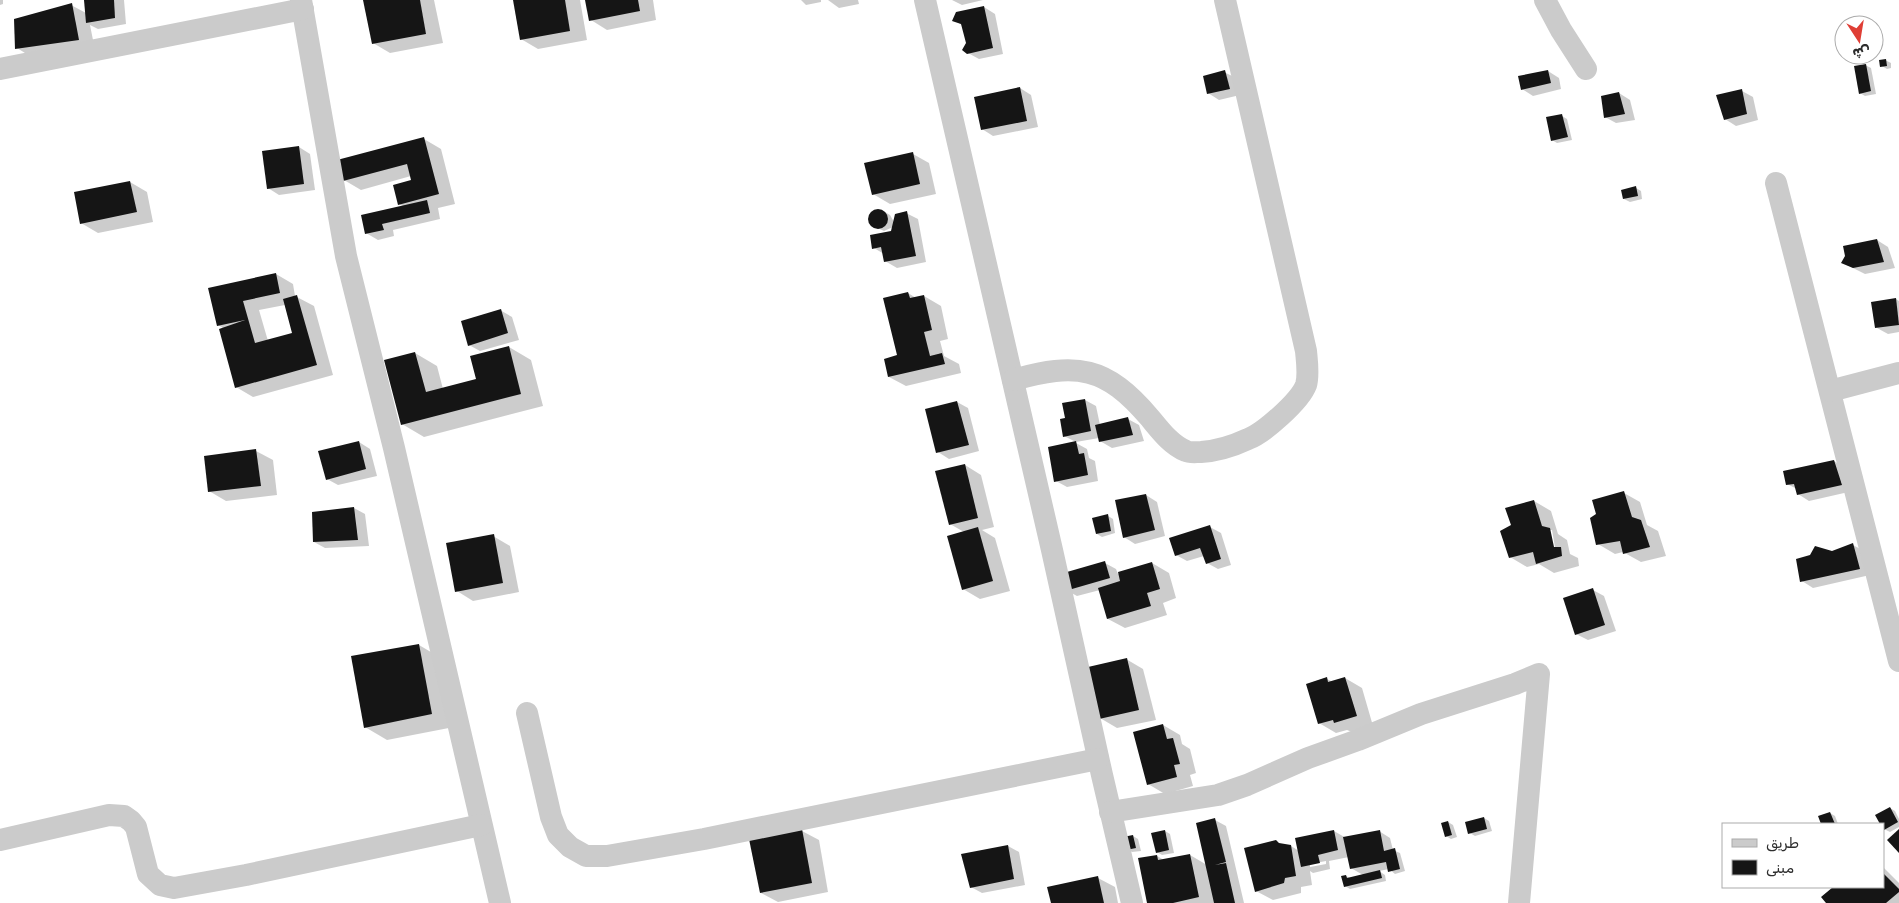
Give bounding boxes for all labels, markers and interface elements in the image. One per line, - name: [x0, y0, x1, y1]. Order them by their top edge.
- north arrow: [1834, 15, 1884, 65]
- text: ش: [1851, 42, 1872, 62]
- legend: [1722, 823, 1884, 888]
- text: طريق: [1766, 834, 1799, 852]
- text: مبنى: [1766, 859, 1794, 877]

